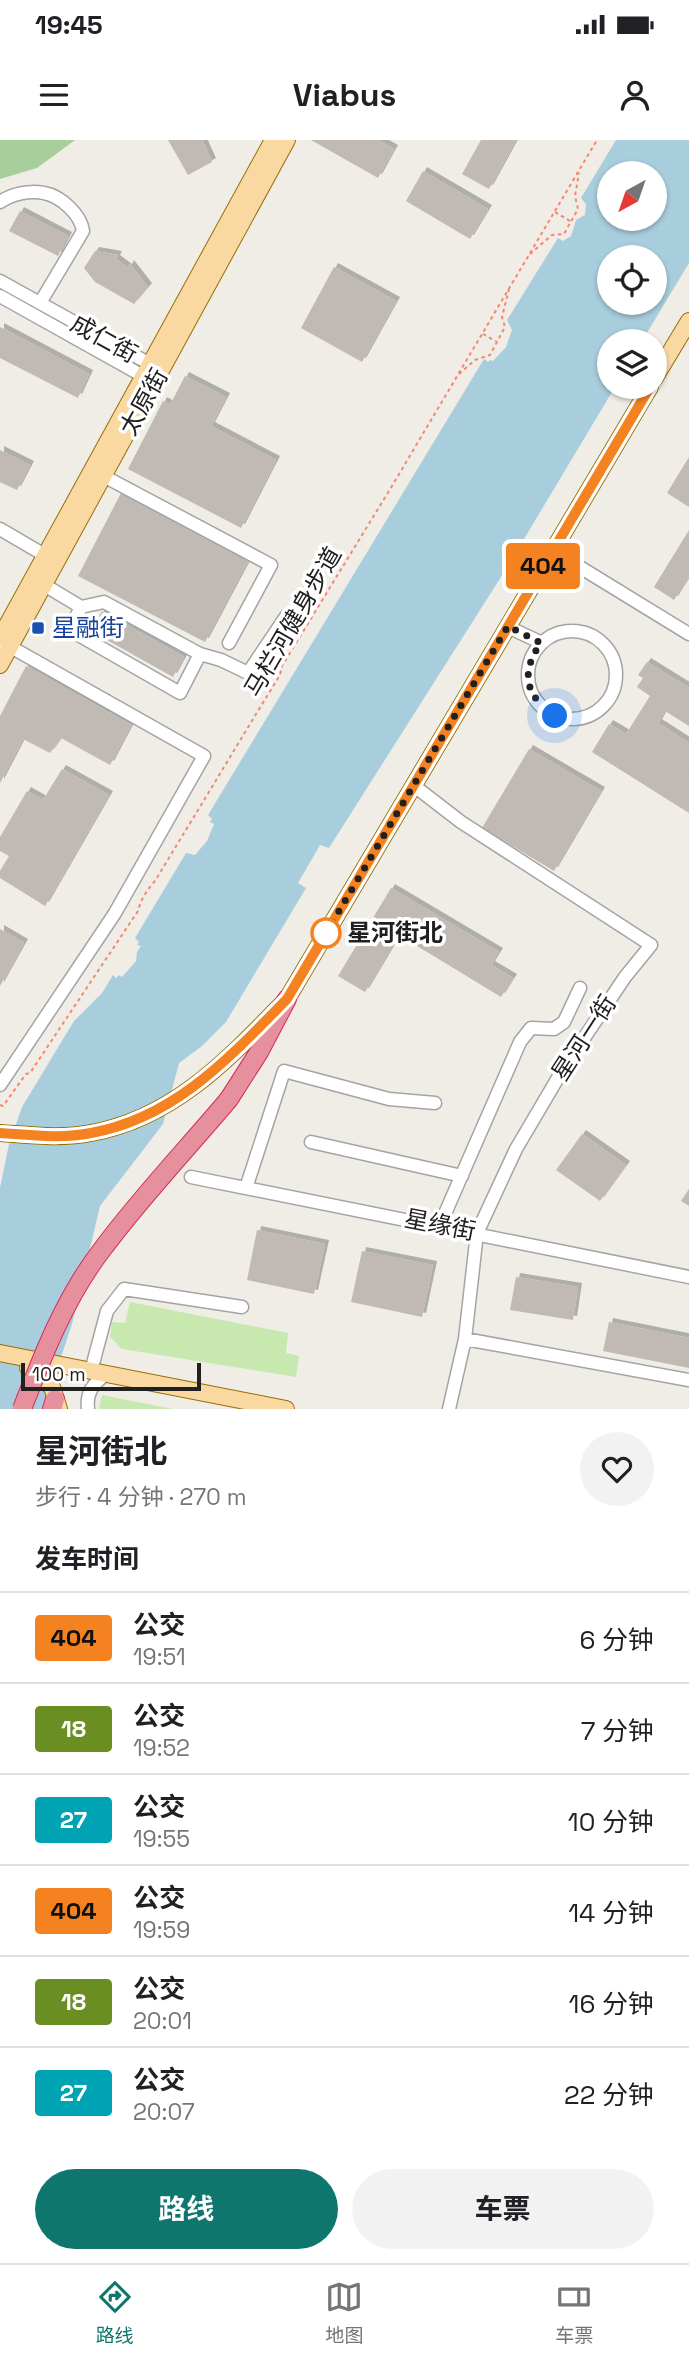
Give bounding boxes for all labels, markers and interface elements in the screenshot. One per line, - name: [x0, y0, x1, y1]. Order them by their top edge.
- text: 19:45: [35, 8, 103, 42]
- text: Viabus: [293, 75, 396, 115]
- icon: menu: [35, 76, 73, 114]
- icon: person: [616, 76, 654, 114]
- north arrow: [597, 161, 667, 231]
- map controls: [597, 161, 667, 399]
- button: locate: [597, 245, 667, 315]
- street label: 成仁街: [65, 308, 143, 370]
- button: layers: [597, 329, 667, 399]
- street label: 太原街: [113, 363, 175, 441]
- street label: 马栏河健身步道: [237, 541, 348, 702]
- line badge: 404: [503, 543, 583, 589]
- text: 404: [520, 550, 566, 581]
- place label: 星融街: [52, 612, 124, 643]
- marker: 星融街: [30, 620, 46, 636]
- your location: [537, 698, 572, 733]
- place label: 星河街北: [347, 917, 443, 948]
- marker: 星河街北: [311, 918, 341, 948]
- street label: 星河一街: [544, 989, 623, 1086]
- street label: 星缘街: [402, 1202, 478, 1247]
- scale bar: [21, 1360, 201, 1392]
- text: 100 m: [32, 1362, 86, 1387]
- text: 星河街北: [35, 1431, 167, 1473]
- button: heart: [580, 1432, 654, 1506]
- text: 步行 · 4 分钟 · 270 m: [35, 1482, 246, 1512]
- text: 发车时间: [35, 1542, 139, 1576]
- text: 公交: [133, 1608, 185, 1642]
- text: 404: [50, 1622, 97, 1653]
- text: 6 分钟: [579, 1623, 654, 1657]
- text: 19:51: [133, 1642, 186, 1672]
- text: 公交: [133, 1699, 185, 1733]
- text: 18: [61, 1713, 86, 1744]
- text: 7 分钟: [581, 1714, 654, 1748]
- text: 19:52: [133, 1733, 190, 1763]
- text: 公交: [133, 1790, 185, 1824]
- text: 27: [60, 1804, 87, 1835]
- text: 10 分钟: [568, 1805, 654, 1839]
- text: 19:55: [133, 1824, 190, 1854]
- text: 公交: [133, 1881, 185, 1915]
- text: 404: [50, 1895, 97, 1926]
- text: 14 分钟: [568, 1896, 654, 1930]
- text: 19:59: [133, 1915, 190, 1945]
- text: 公交: [133, 1972, 185, 2006]
- text: 18: [61, 1986, 86, 2017]
- text: 16 分钟: [569, 1987, 654, 2021]
- text: 20:01: [133, 2006, 192, 2036]
- text: 公交: [133, 2063, 185, 2097]
- text: 27: [60, 2077, 87, 2108]
- text: 22 分钟: [564, 2078, 654, 2112]
- text: 20:07: [133, 2097, 195, 2127]
- button: 路线: [35, 2169, 338, 2249]
- button: 车票: [352, 2169, 654, 2249]
- tab: 路线: [96, 2278, 134, 2348]
- tab: 地图: [325, 2278, 363, 2348]
- tab: 车票: [555, 2278, 593, 2348]

